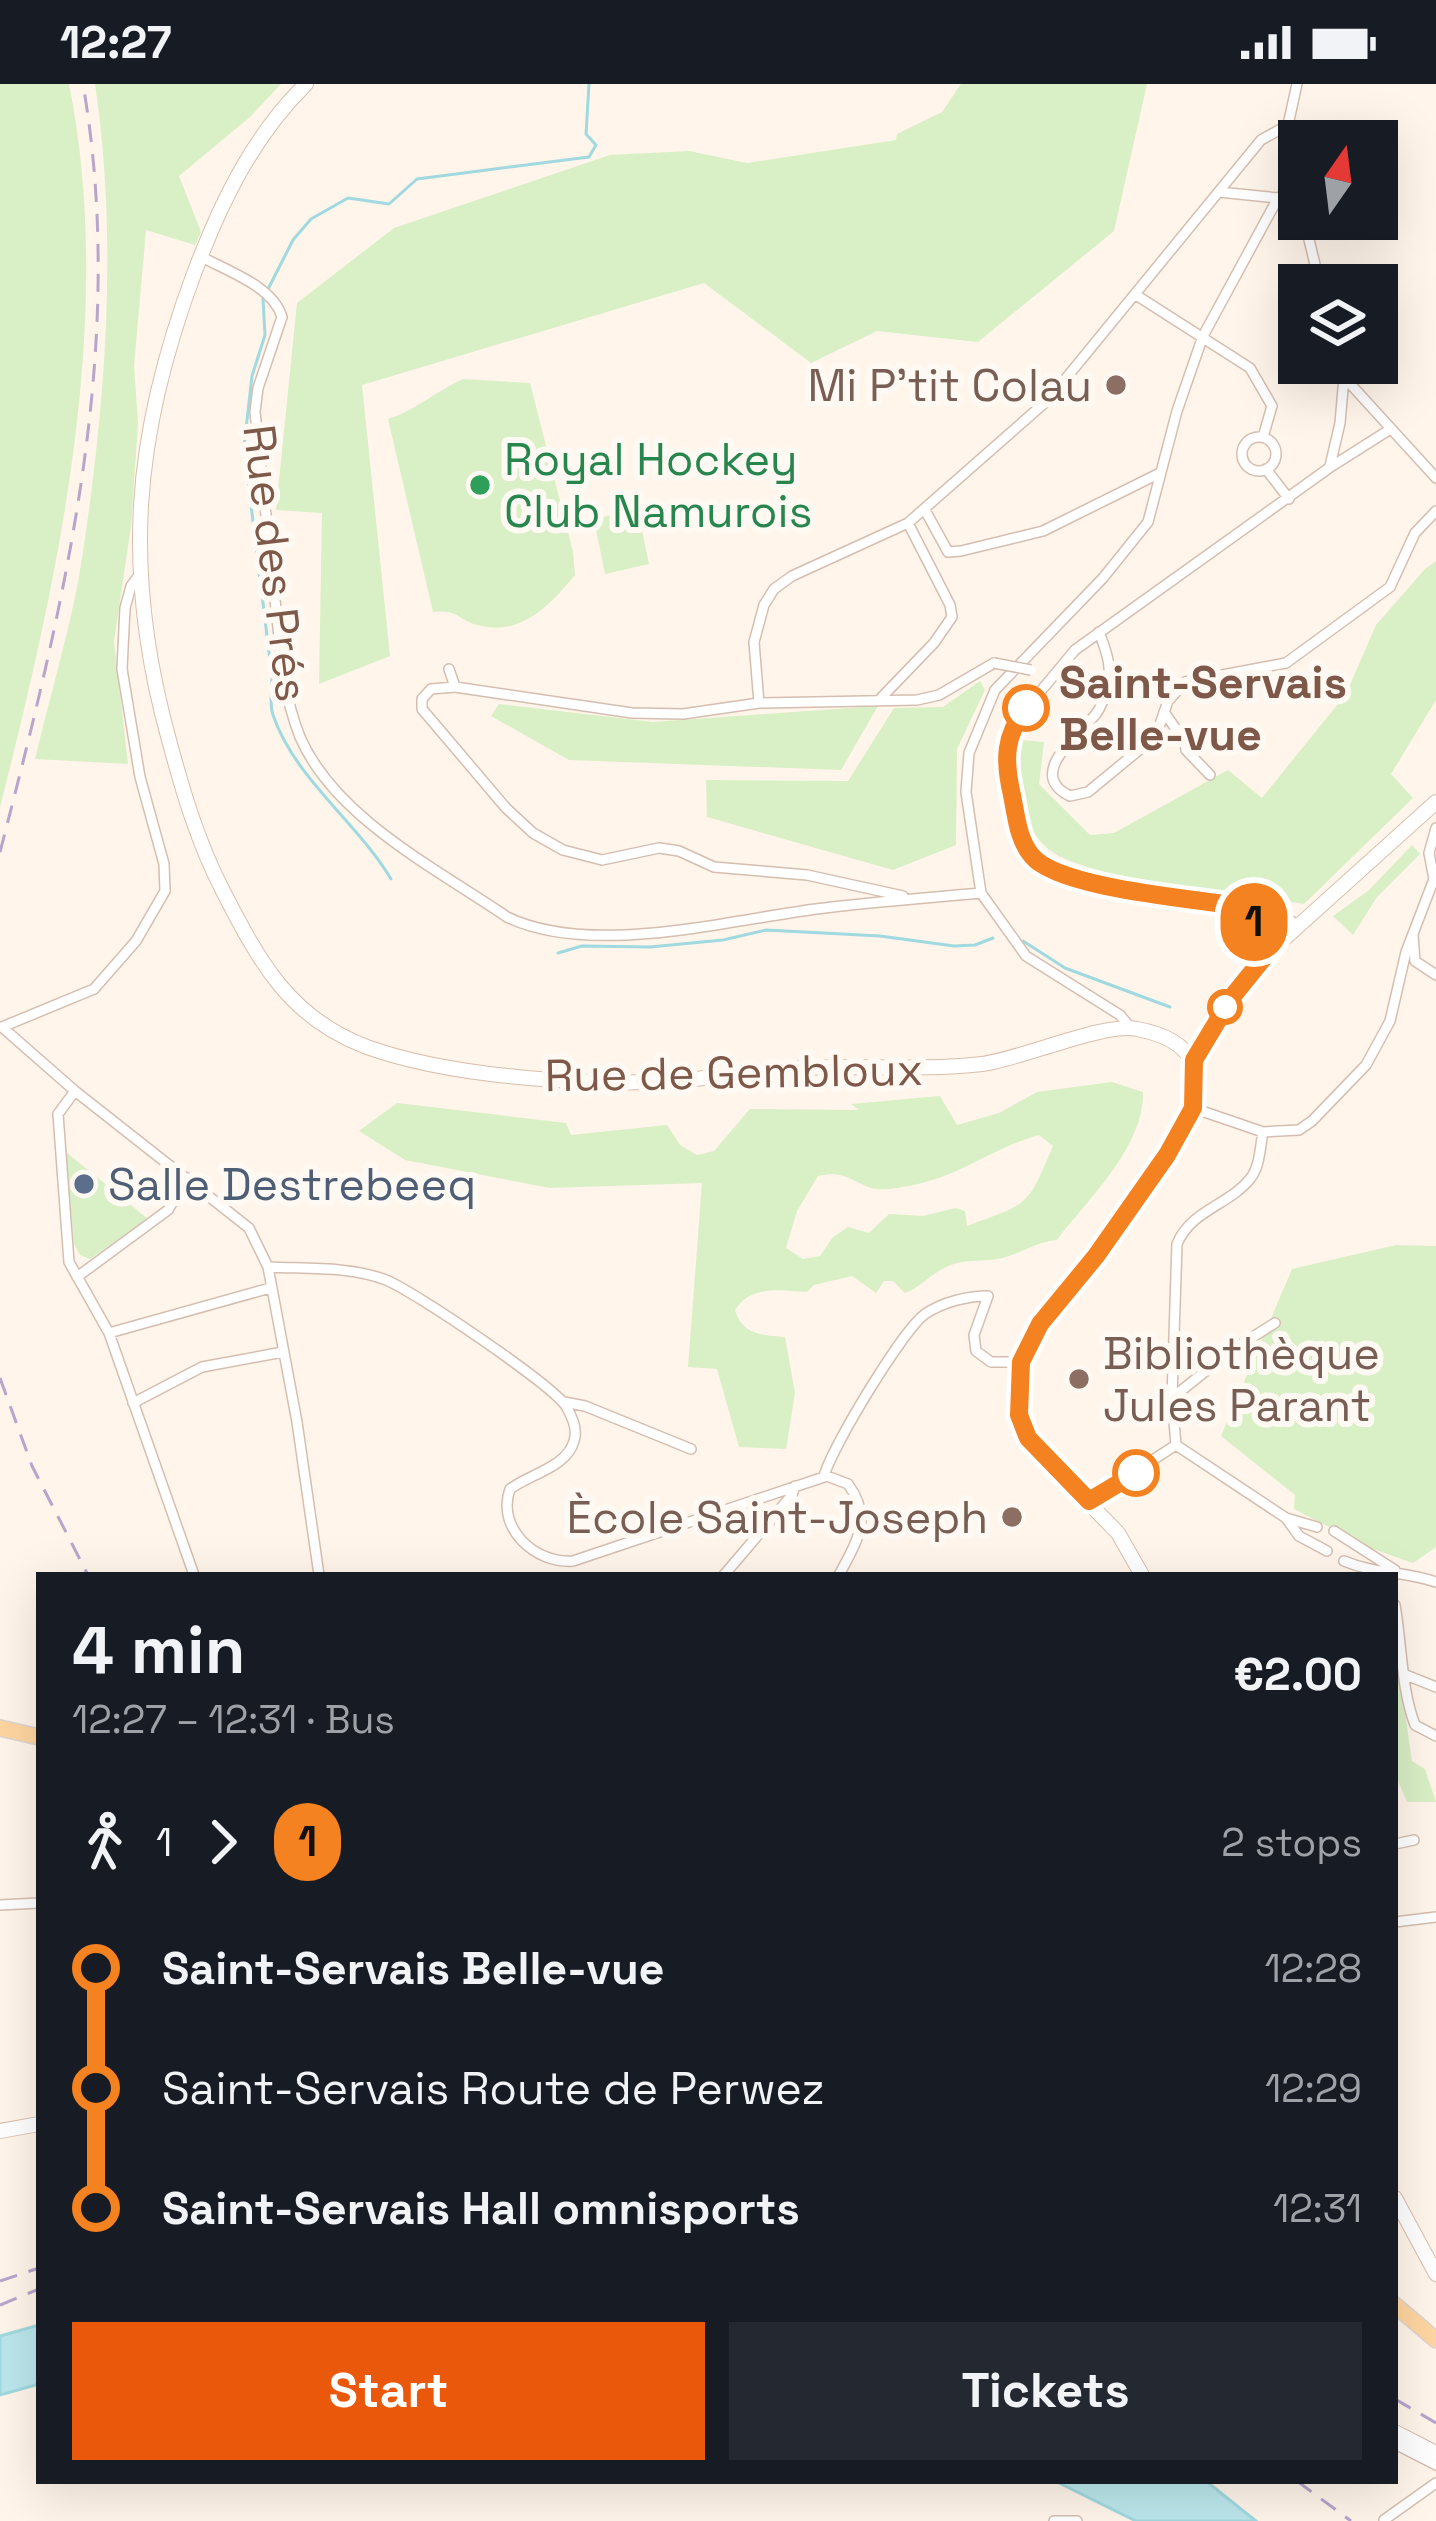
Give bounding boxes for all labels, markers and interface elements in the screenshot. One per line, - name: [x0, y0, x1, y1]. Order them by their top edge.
- text: 12:27: [60, 14, 172, 71]
- north arrow: [1278, 120, 1398, 240]
- map controls: [1278, 120, 1398, 384]
- button: layers: [1278, 264, 1398, 384]
- place label: Mi P'tit Colau: [807, 357, 1092, 414]
- marker: Mi P'tit Colau: [1103, 372, 1129, 398]
- street label: Rue des Prés: [230, 421, 321, 705]
- place label: Royal Hockey Club Namurois: [504, 431, 812, 540]
- marker: Royal Hockey Club Namurois: [467, 472, 493, 498]
- place label: Saint-Servais Belle-vue: [1059, 654, 1347, 763]
- marker: Saint-Servais Belle-vue: [1004, 686, 1048, 730]
- line badge: 1: [1215, 883, 1293, 961]
- text: 1: [1245, 895, 1263, 948]
- unlabelled marker: [1209, 991, 1241, 1023]
- street label: Rue de Gembloux: [544, 1041, 924, 1104]
- place label: Salle Destrebeeq: [108, 1156, 476, 1213]
- marker: Salle Destrebeeq: [71, 1171, 97, 1197]
- place label: Bibliothèque Jules Parant: [1103, 1325, 1380, 1434]
- marker: Bibliothèque Jules Parant: [1066, 1366, 1092, 1392]
- unlabelled marker: [1114, 1451, 1158, 1495]
- place label: Ècole Saint-Joseph: [567, 1489, 988, 1546]
- marker: Ècole Saint-Joseph: [999, 1504, 1025, 1530]
- text: 4 min: [72, 1608, 245, 1692]
- text: €2.00: [1234, 1646, 1362, 1703]
- text: 12:27 – 12:31 · Bus: [72, 1695, 395, 1744]
- icon: walk: [72, 1809, 138, 1875]
- icon: forward: [190, 1809, 256, 1875]
- text: 1: [298, 1815, 317, 1868]
- text: 1: [156, 1818, 172, 1867]
- text: 2 stops: [1221, 1818, 1362, 1867]
- text: Saint-Servais Belle-vue: [162, 1940, 665, 1997]
- text: 12:28: [1264, 1944, 1362, 1993]
- text: Saint-Servais Route de Perwez: [162, 2060, 825, 2117]
- text: 12:29: [1265, 2064, 1362, 2113]
- text: Saint-Servais Hall omnisports: [162, 2180, 800, 2237]
- text: 12:31: [1273, 2184, 1362, 2233]
- button: Start: [72, 2322, 705, 2460]
- button: Tickets: [729, 2322, 1362, 2460]

